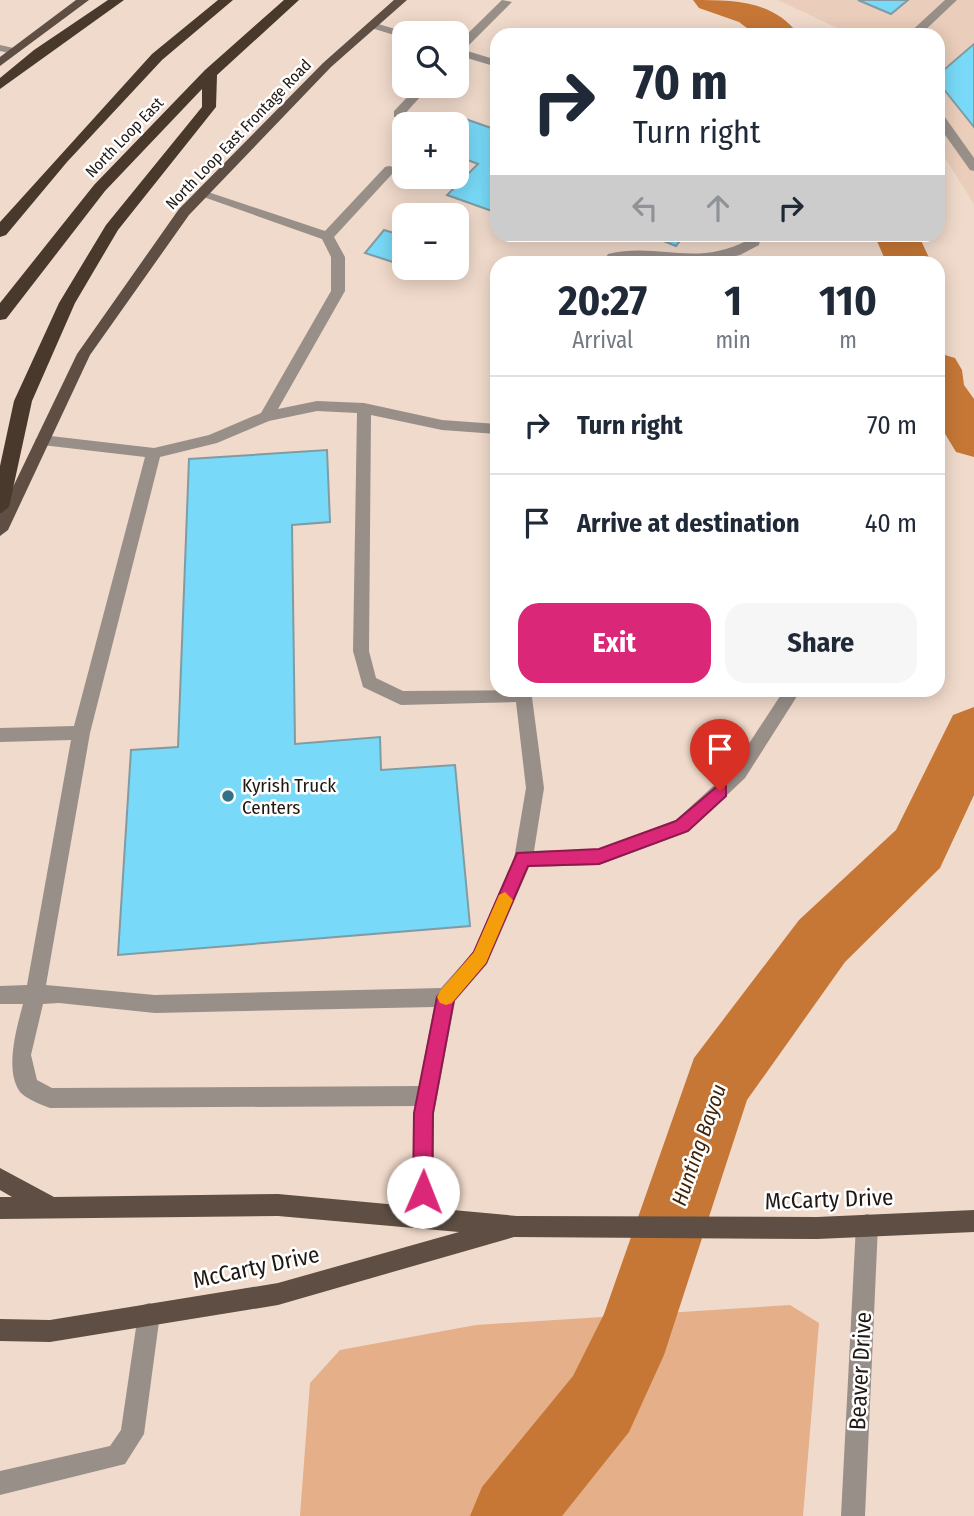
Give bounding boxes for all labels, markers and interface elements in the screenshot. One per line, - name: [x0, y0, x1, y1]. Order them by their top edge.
- map controls: [392, 21, 469, 280]
- button: search: [392, 21, 469, 98]
- text: 70 m: [633, 53, 728, 112]
- street label: North Loop East Frontage Road: [162, 55, 315, 213]
- icon: right: [518, 56, 609, 147]
- street label: North Loop East: [81, 93, 168, 181]
- button: +: [392, 112, 469, 189]
- text: Turn right: [633, 113, 760, 151]
- icon: left: [626, 189, 664, 227]
- icon: ahead: [699, 189, 737, 227]
- icon: right: [772, 189, 810, 227]
- button: −: [392, 203, 469, 280]
- text: 20:27: [558, 276, 647, 326]
- text: 1: [724, 276, 742, 326]
- text: 110: [819, 276, 877, 326]
- text: Arrival: [572, 326, 633, 354]
- text: min: [715, 326, 751, 354]
- text: m: [839, 326, 857, 354]
- icon: right: [518, 406, 556, 444]
- text: Turn right: [577, 410, 683, 441]
- text: 70 m: [867, 410, 917, 441]
- icon: arrive: [518, 504, 556, 542]
- text: Arrive at destination: [577, 508, 800, 539]
- text: 40 m: [865, 508, 917, 539]
- button: Exit: [518, 603, 711, 683]
- button: Share: [725, 603, 917, 683]
- pin: [690, 719, 750, 791]
- icon: arrive: [701, 730, 739, 768]
- place label: Kyrish Truck Centers: [242, 774, 336, 819]
- marker: Kyrish Truck Centers: [220, 788, 236, 804]
- water label: Hunting Bayou: [666, 1081, 732, 1209]
- position arrow: [386, 1155, 460, 1229]
- street label: McCarty Drive: [764, 1183, 894, 1215]
- street label: McCarty Drive: [190, 1240, 322, 1294]
- street label: Beaver Drive: [843, 1311, 877, 1431]

